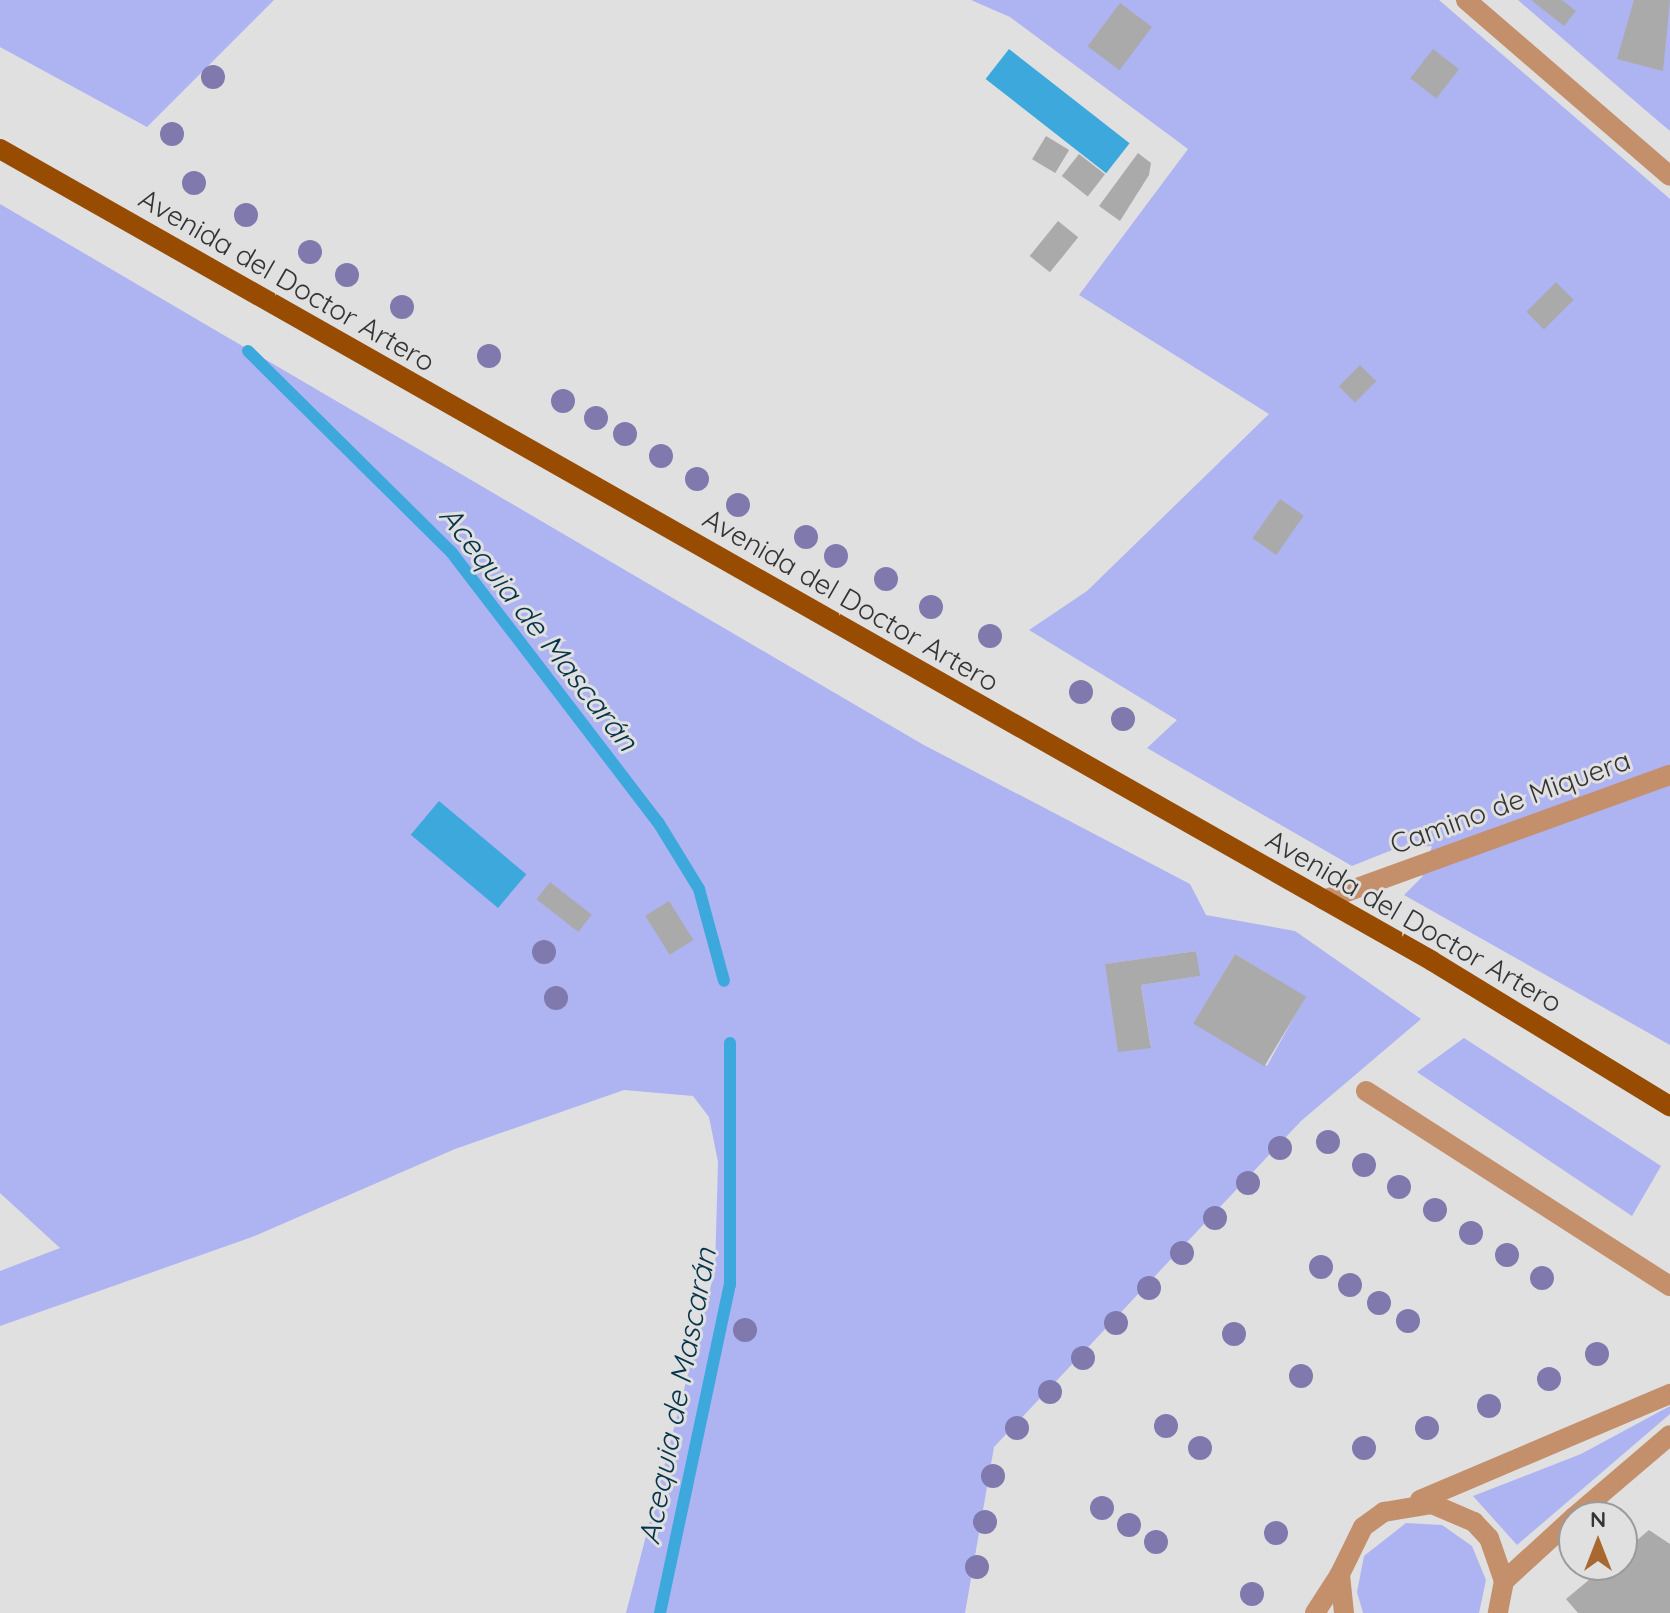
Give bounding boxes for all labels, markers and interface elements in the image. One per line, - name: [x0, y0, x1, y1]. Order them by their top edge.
- street label: Avenida del Doctor Artero: [133, 181, 441, 379]
- water label: Acequia de Mascarán: [432, 498, 646, 758]
- street label: Avenida del Doctor Artero: [697, 501, 1005, 699]
- street label: Camino de Miquera: [1385, 743, 1635, 861]
- street label: Avenida del Doctor Artero: [1260, 822, 1568, 1020]
- water label: Acequia de Mascarán: [631, 1245, 723, 1547]
- north arrow: [1558, 1501, 1638, 1581]
- text: N: [1590, 1505, 1606, 1533]

